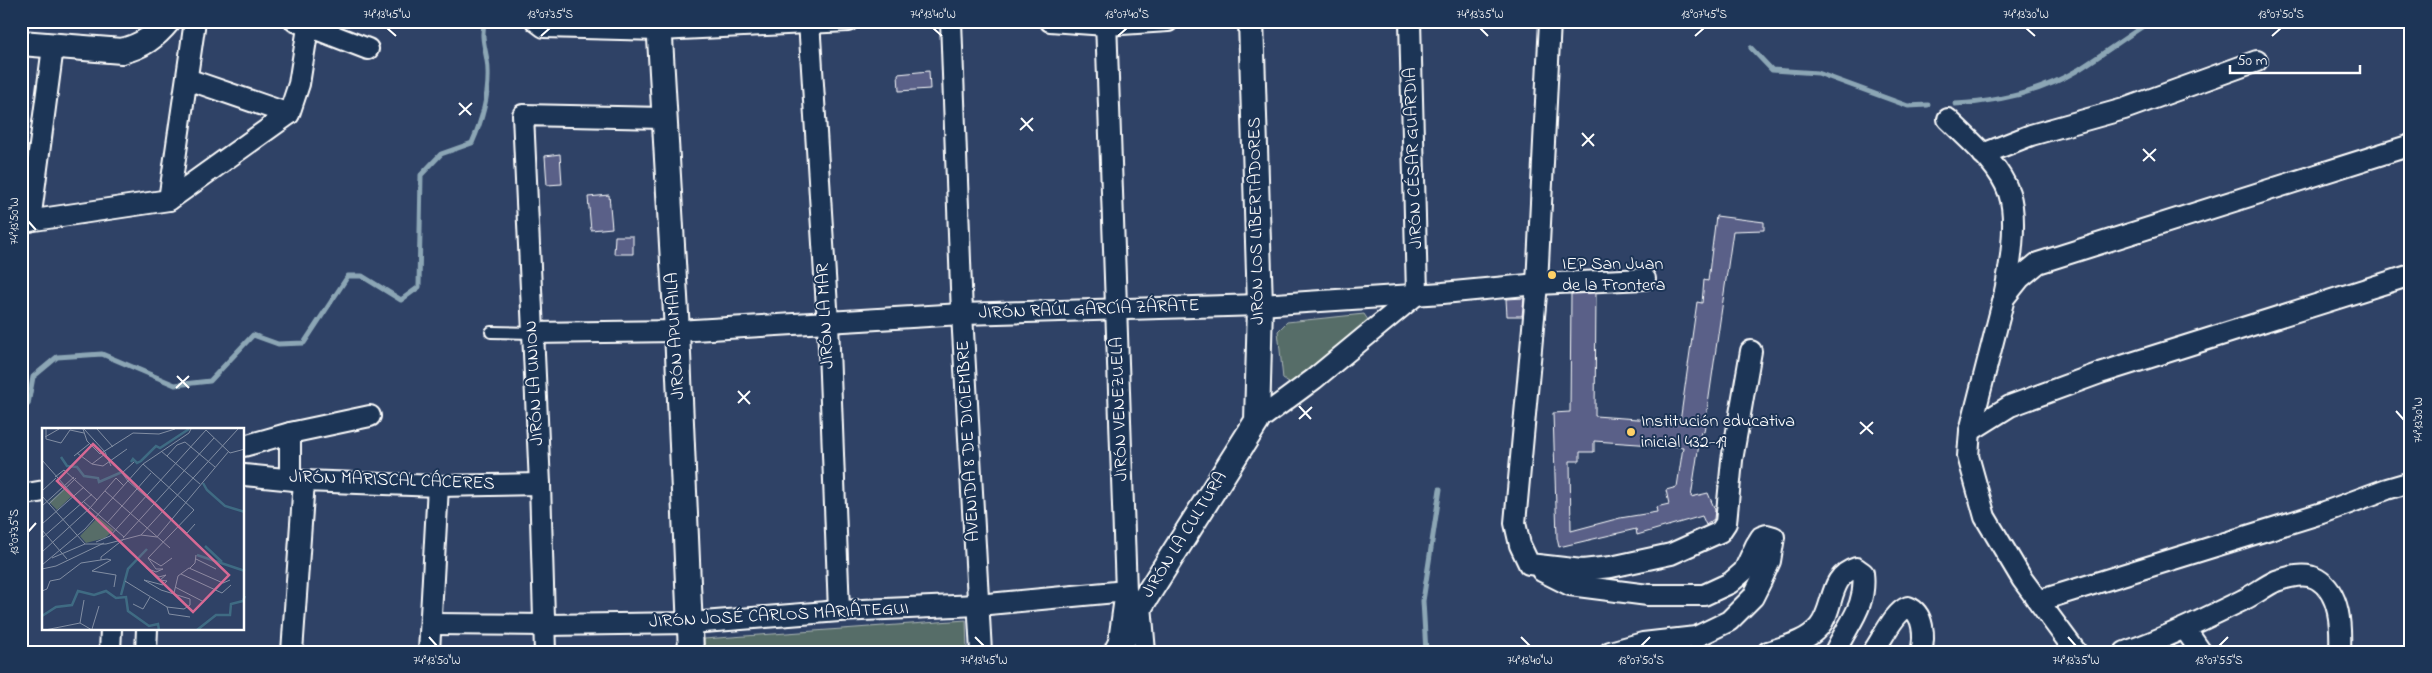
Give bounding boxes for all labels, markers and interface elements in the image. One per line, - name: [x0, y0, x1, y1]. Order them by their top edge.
- text: 74°13'45"W: [363, 6, 411, 24]
- text: 13°07'35"S: [527, 6, 573, 24]
- text: 74°13'40"W: [910, 6, 956, 24]
- text: 13°07'40"S: [1105, 6, 1149, 24]
- text: 74°13'35"W: [1456, 6, 1504, 24]
- text: 13°07'45"S: [1681, 6, 1727, 24]
- text: 74°13'30"W: [2003, 6, 2049, 24]
- text: 13°07'50"S: [2258, 6, 2304, 24]
- scale bar: [2230, 42, 2360, 74]
- text: 50 m: [2237, 50, 2268, 72]
- street label: JIRÓN CÉSAR GUARDIA: [1398, 67, 1430, 249]
- street label: JIRÓN LOS LIBERTADORES: [1242, 117, 1272, 325]
- text: 74°13'50"W: [6, 197, 24, 245]
- place label: IEP San Juan de la Frontera: [1562, 252, 1665, 299]
- street label: JIRÓN LA MAR: [810, 262, 842, 370]
- marker: IEP San Juan de la Frontera: [1546, 269, 1558, 281]
- street label: JIRÓN APUMAILA: [660, 272, 692, 400]
- street label: JIRÓN RAÚL GARCÍA ZÁRATE: [978, 293, 1200, 327]
- street label: JIRÓN LA UNION: [519, 320, 551, 446]
- street label: JIRÓN VENEZUELA: [1104, 336, 1136, 482]
- street label: AVENIDA 8 DE DICIEMBRE: [951, 339, 987, 542]
- text: 74°13'30"W: [2410, 397, 2428, 443]
- place label: Institución educativa inicial 432-19: [1641, 409, 1795, 456]
- marker: Institución educativa inicial 432-19: [1625, 426, 1637, 438]
- inset map: [42, 428, 245, 630]
- street label: JIRÓN MARISCAL CÁCERES: [289, 464, 495, 498]
- street label: JIRÓN LA CULTURA: [1136, 467, 1234, 603]
- text: 13°07'35"S: [6, 509, 24, 555]
- street label: JIRÓN JOSÉ CARLOS MARIÁTEGUI: [648, 596, 910, 636]
- text: 74°13'50"W: [413, 652, 461, 670]
- text: 74°13'45"W: [960, 652, 1008, 670]
- text: 74°13'40"W: [1507, 652, 1553, 670]
- text: 13°07'50"S: [1618, 652, 1664, 670]
- text: 74°13'35"W: [2052, 652, 2100, 670]
- text: 13°07'55"S: [2195, 652, 2243, 670]

